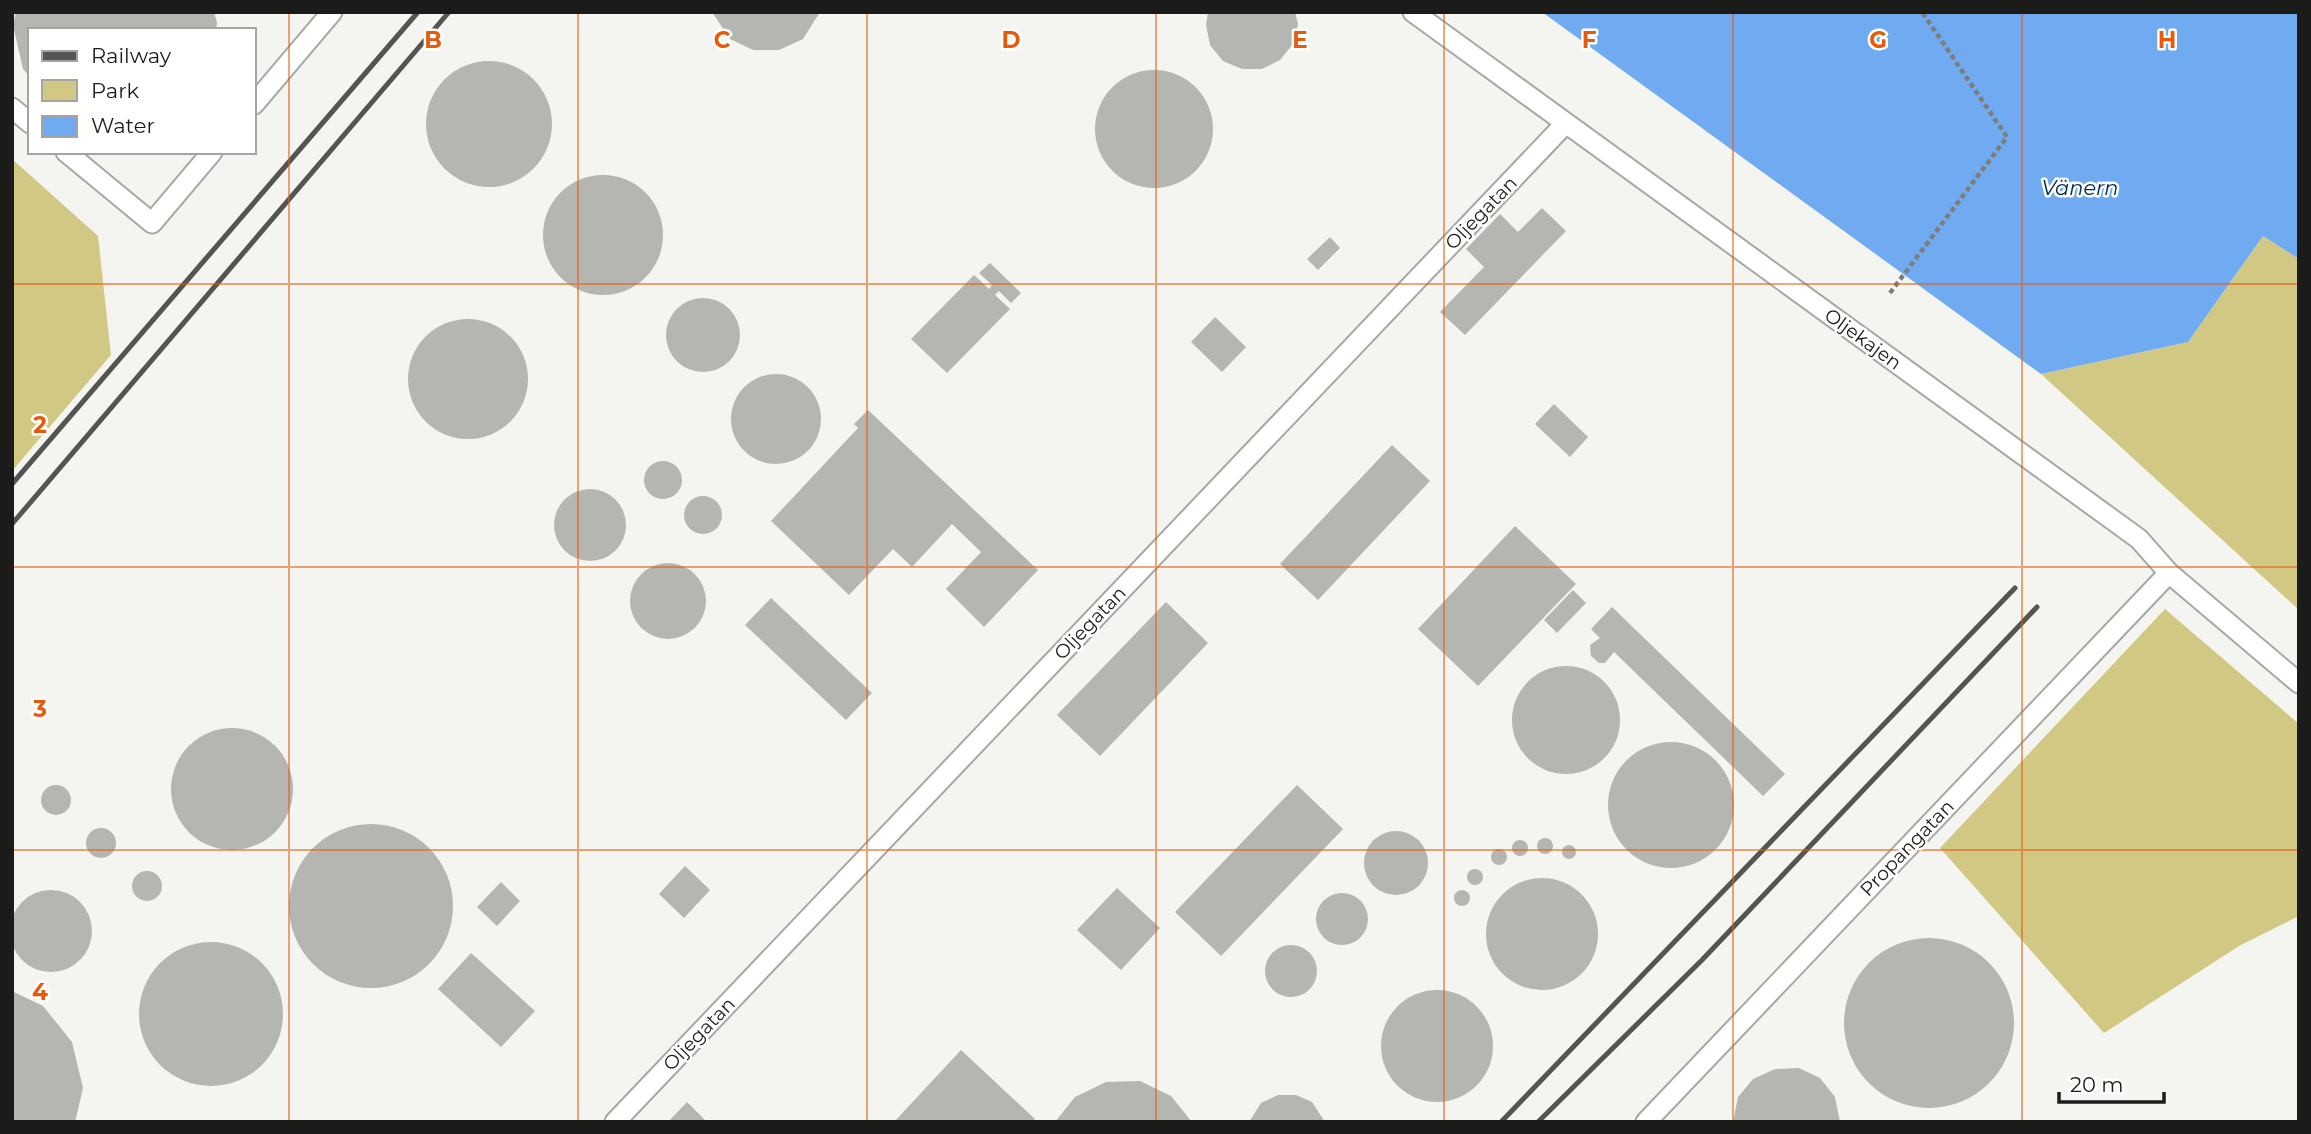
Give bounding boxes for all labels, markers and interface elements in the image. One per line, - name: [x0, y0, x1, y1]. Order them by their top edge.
- text: B: [424, 26, 442, 54]
- text: C: [714, 26, 731, 54]
- text: D: [1002, 26, 1021, 54]
- text: E: [1292, 26, 1308, 54]
- text: F: [1582, 26, 1597, 54]
- text: G: [1869, 26, 1887, 54]
- text: H: [2158, 26, 2176, 54]
- legend: [28, 28, 256, 154]
- text: Railway: [91, 43, 172, 68]
- text: Park: [91, 78, 139, 103]
- text: Water: [91, 113, 155, 138]
- street label: Oljegatan: [1440, 171, 1522, 255]
- water label: Vänern: [2041, 175, 2119, 200]
- street label: Oljekajen: [1820, 303, 1906, 375]
- text: 2: [33, 411, 47, 439]
- street label: Oljegatan: [1049, 581, 1131, 665]
- text: 3: [32, 695, 47, 723]
- street label: Propangatan: [1855, 795, 1959, 901]
- text: 4: [32, 978, 48, 1006]
- street label: Oljegatan: [658, 992, 740, 1076]
- scale bar: [2059, 1060, 2164, 1104]
- text: 20 m: [2070, 1072, 2124, 1097]

